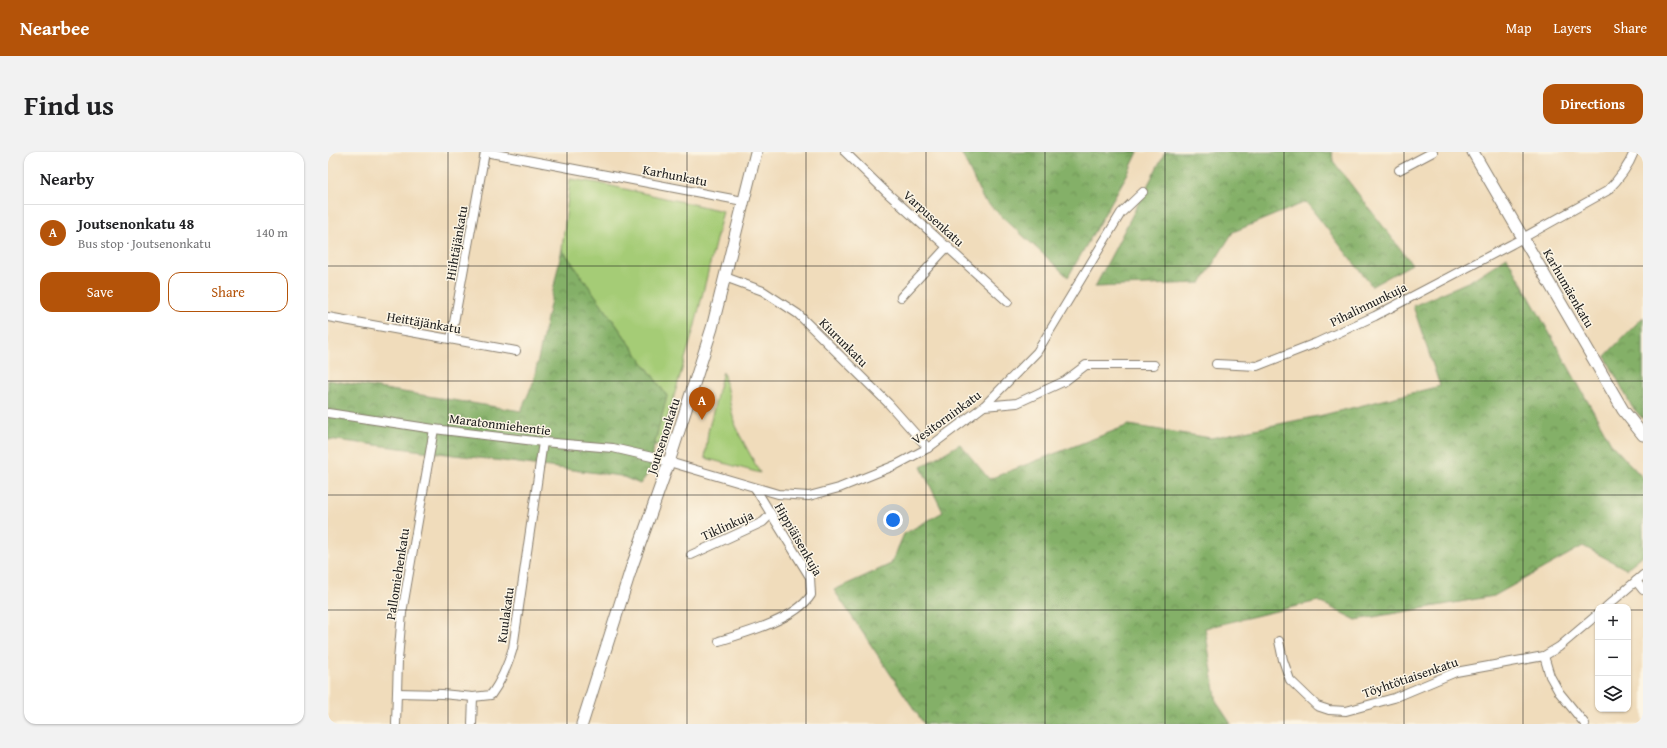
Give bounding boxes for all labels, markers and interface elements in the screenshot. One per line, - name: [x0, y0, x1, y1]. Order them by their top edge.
- text: Nearbee: [20, 14, 90, 42]
- text: Map: [1506, 18, 1532, 38]
- text: Layers: [1554, 18, 1592, 38]
- text: Share: [1614, 18, 1647, 38]
- text: Find us: [24, 84, 114, 125]
- button: Directions: [1543, 84, 1643, 124]
- street label: Karhunkatu: [641, 160, 709, 191]
- text: Nearby: [40, 166, 94, 191]
- street label: Varpusenkatu: [899, 186, 968, 251]
- street label: Hiihtäjänkatu: [441, 204, 472, 282]
- text: Joutsenonkatu 48: [78, 213, 194, 234]
- text: A: [49, 223, 57, 242]
- text: 140 m: [256, 223, 288, 242]
- text: Bus stop · Joutsenonkatu: [78, 234, 211, 253]
- street label: Karhumäenkatu: [1538, 245, 1599, 331]
- button: Save: [40, 272, 160, 312]
- button: Share: [168, 272, 288, 312]
- street label: Pihalinnunkuja: [1326, 277, 1411, 331]
- street label: Heittäjänkatu: [385, 307, 463, 338]
- street label: Kiurunkatu: [815, 314, 872, 371]
- street label: Vesitorninkatu: [908, 386, 985, 449]
- pin: A: [689, 387, 715, 420]
- street label: Joutsenonkatu: [642, 396, 685, 479]
- street label: Maratonmiehentie: [448, 409, 552, 440]
- street label: Hippiäisenkuja: [770, 499, 828, 580]
- street label: Tiklinkuja: [698, 505, 757, 545]
- your location: [883, 510, 903, 530]
- street label: Pallomiehenkatu: [381, 527, 414, 621]
- street label: Kuulakatu: [492, 586, 519, 644]
- map controls: [1595, 604, 1631, 712]
- button: +: [1595, 604, 1631, 640]
- button: −: [1595, 640, 1631, 676]
- street label: Töyhtötiaisenkatu: [1360, 652, 1460, 703]
- button: layers: [1595, 676, 1631, 712]

